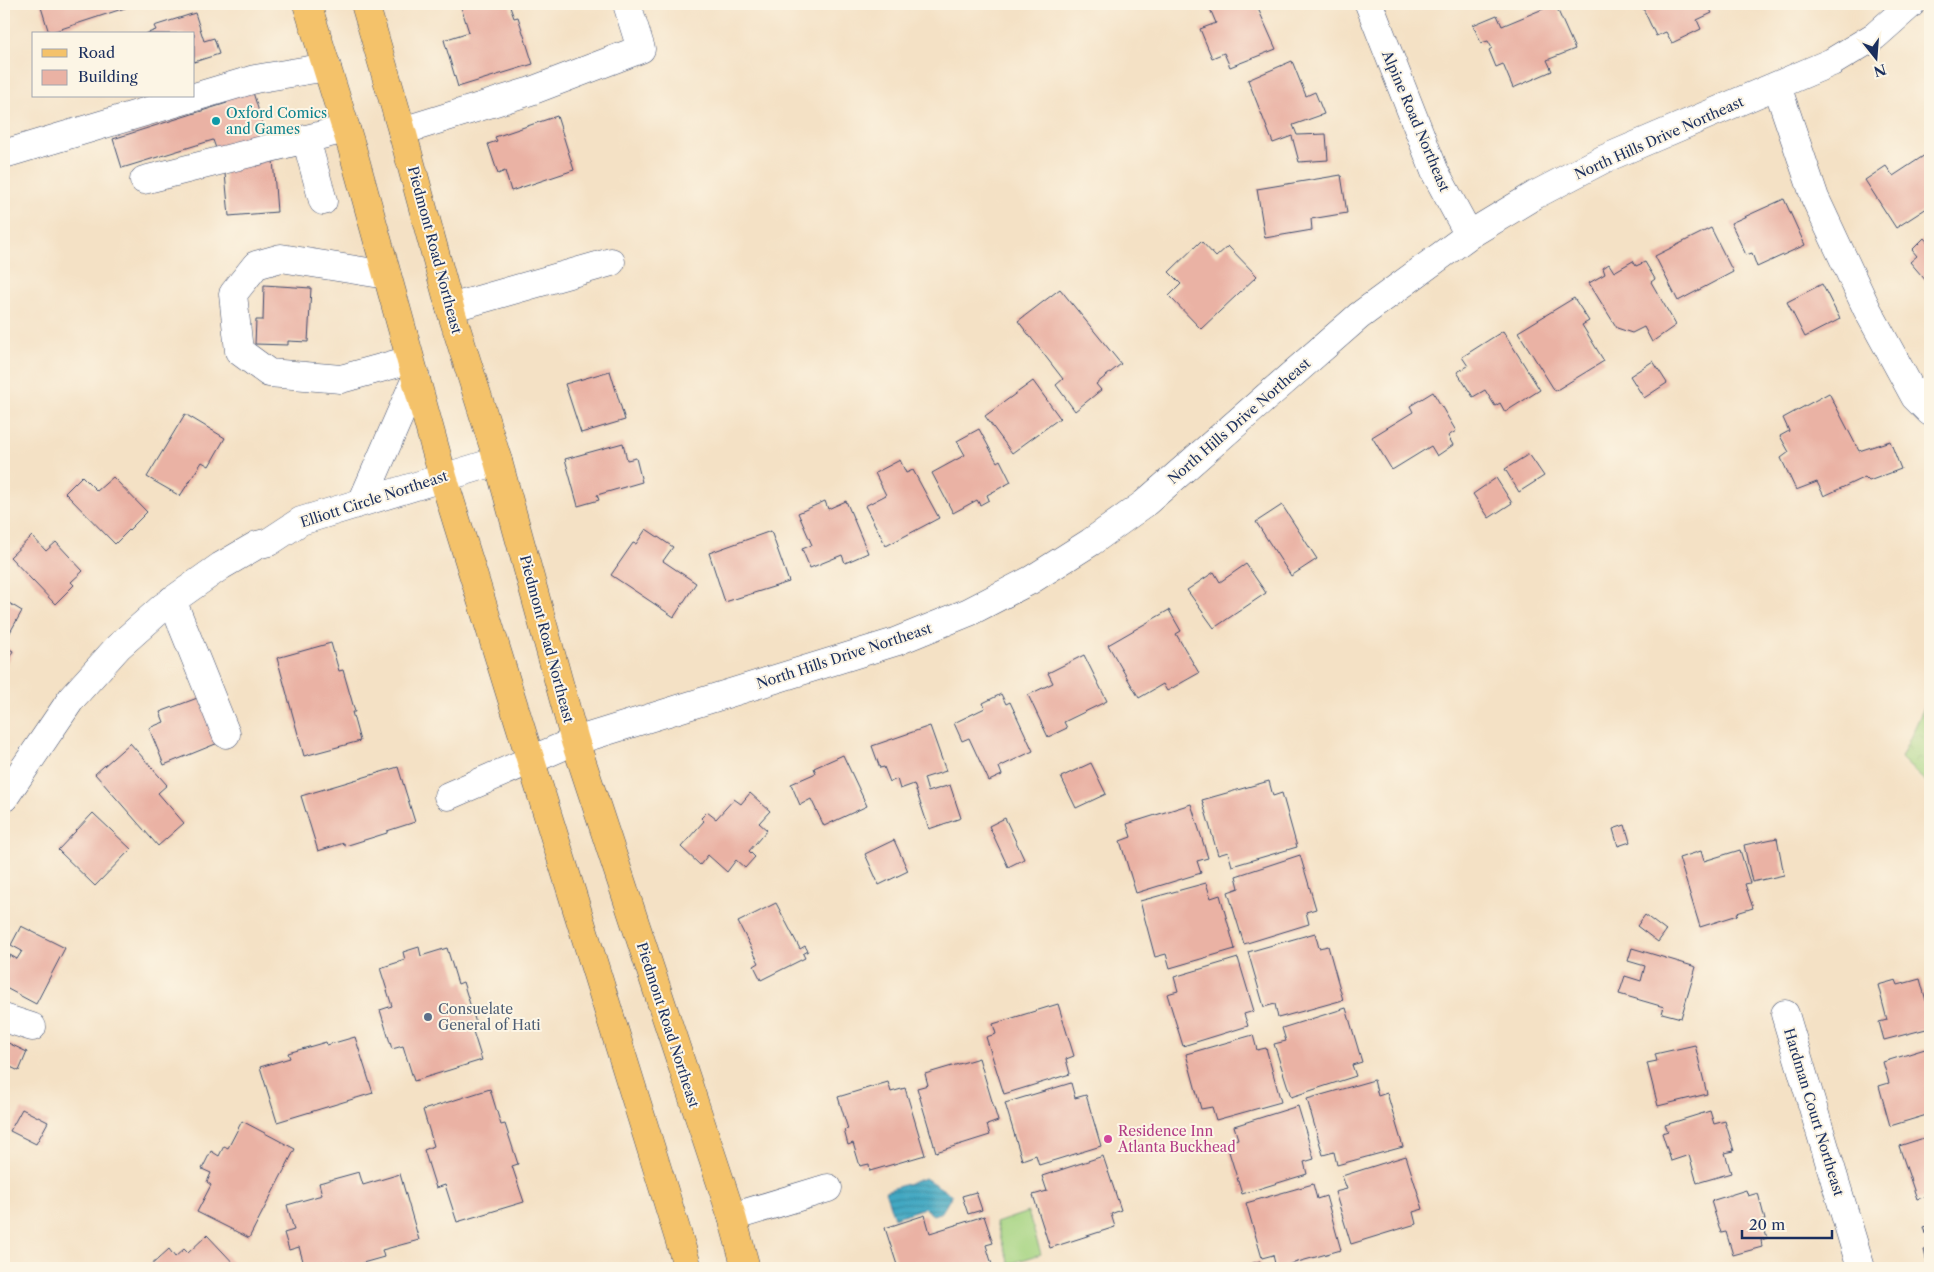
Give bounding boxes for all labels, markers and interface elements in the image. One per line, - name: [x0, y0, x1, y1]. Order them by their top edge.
- legend: [32, 32, 195, 98]
- north arrow: [1852, 32, 1902, 82]
- text: Road: [78, 43, 115, 62]
- street label: Alpine Road Northeast: [1378, 47, 1454, 194]
- text: N: [1871, 60, 1888, 81]
- text: Building: [78, 67, 138, 86]
- street label: North Hills Drive Northeast: [1572, 92, 1746, 183]
- place label: Oxford Comics and Games: [226, 104, 327, 138]
- marker: Oxford Comics and Games: [210, 115, 222, 127]
- street label: Piedmont Road Northeast: [404, 164, 466, 336]
- street label: North Hills Drive Northeast: [1164, 354, 1314, 488]
- street label: Elliott Circle Northeast: [298, 467, 450, 531]
- street label: Piedmont Road Northeast: [516, 553, 578, 725]
- street label: North Hills Drive Northeast: [754, 619, 934, 693]
- street label: Piedmont Road Northeast: [633, 940, 703, 1110]
- place label: Consuelate General of Hati: [438, 1000, 541, 1034]
- marker: Consuelate General of Hati: [422, 1011, 434, 1023]
- street label: Hardman Court Northeast: [1780, 1026, 1848, 1198]
- place label: Residence Inn Atlanta Buckhead: [1117, 1122, 1236, 1156]
- marker: Residence Inn Atlanta Buckhead: [1102, 1133, 1114, 1145]
- scale bar: [1742, 1207, 1832, 1239]
- text: 20 m: [1749, 1215, 1785, 1234]

